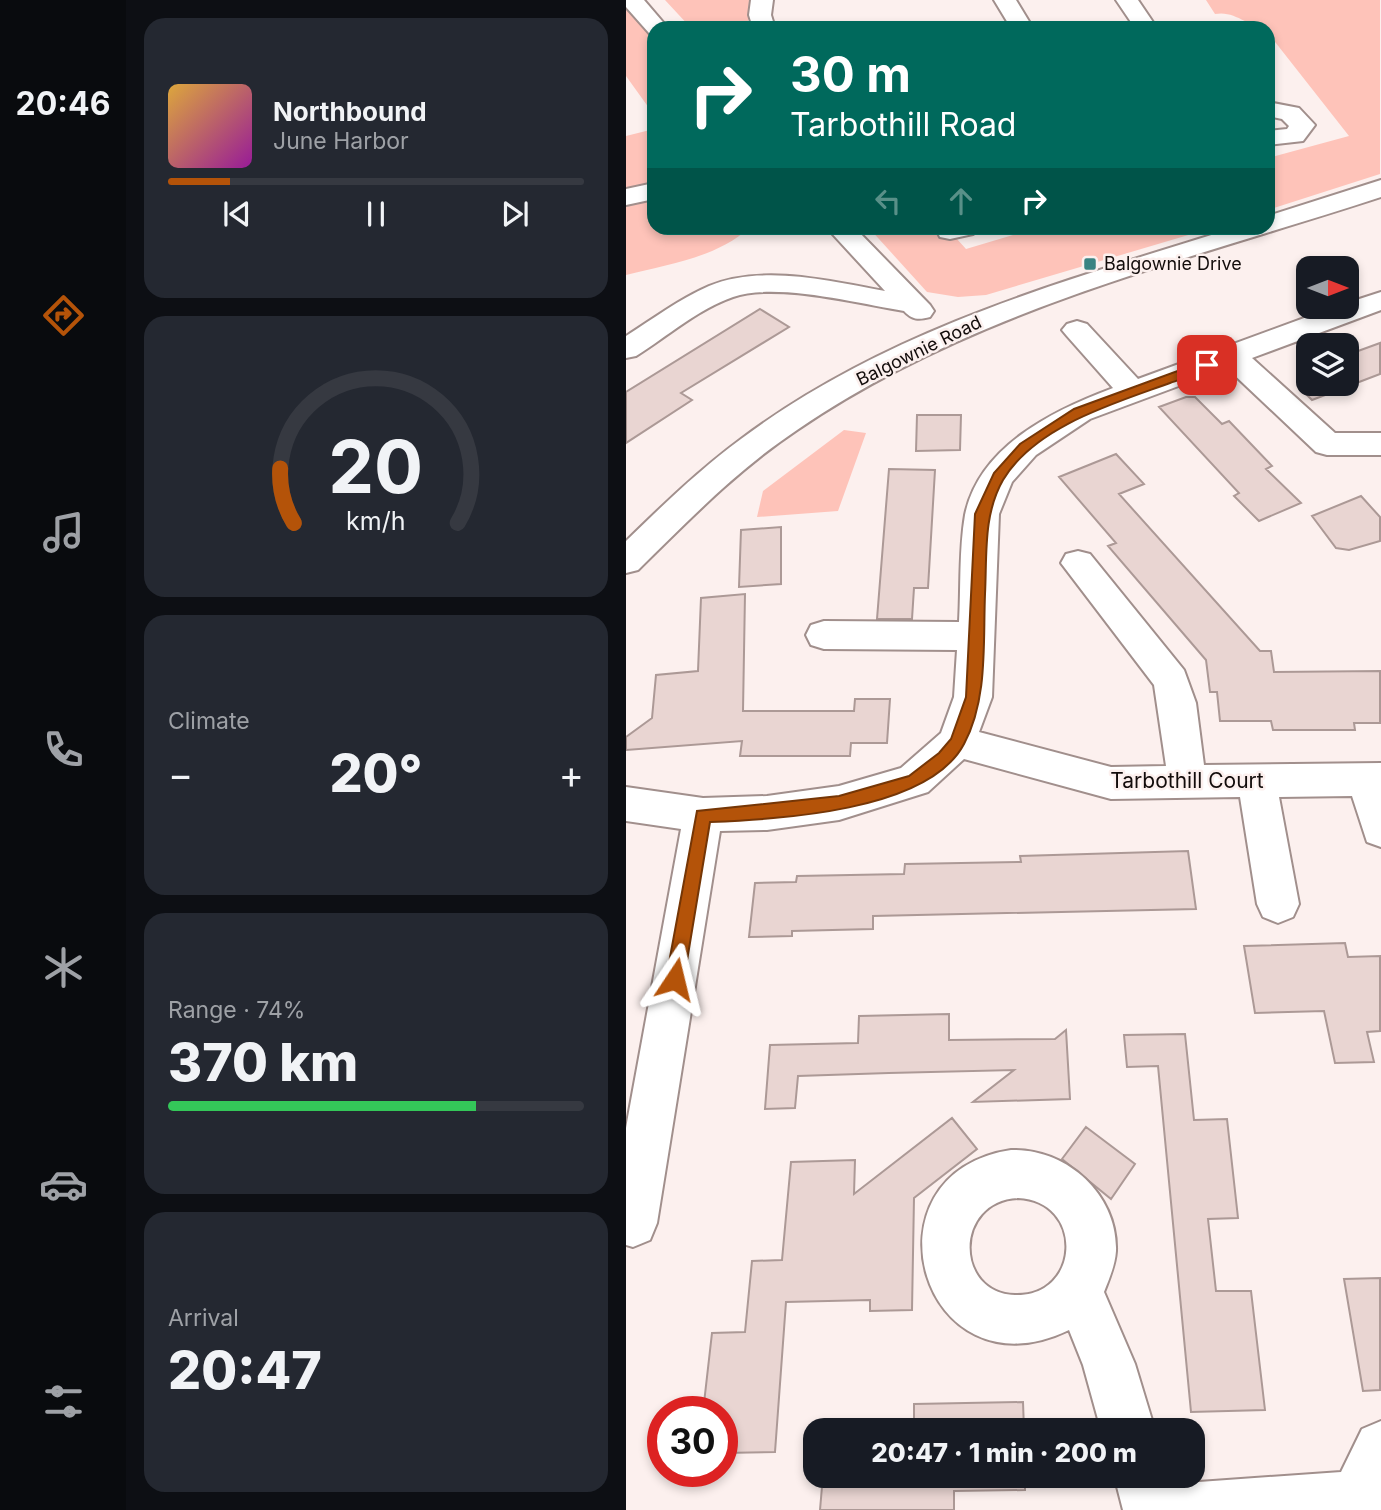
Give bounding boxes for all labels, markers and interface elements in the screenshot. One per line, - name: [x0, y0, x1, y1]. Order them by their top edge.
- text: 30 m: [790, 45, 911, 104]
- icon: right: [675, 49, 766, 140]
- text: 20:46: [16, 84, 110, 123]
- text: Northbound: [273, 96, 427, 127]
- text: Tarbothill Road: [790, 105, 1016, 144]
- text: June Harbor: [273, 127, 409, 155]
- icon: left: [869, 182, 907, 220]
- icon: ahead: [942, 182, 980, 220]
- icon: right: [1015, 182, 1053, 220]
- icon: previous: [218, 195, 256, 233]
- icon: pause: [357, 195, 395, 233]
- icon: next: [496, 195, 534, 233]
- place label: Balgownie Drive: [1104, 253, 1242, 274]
- marker: Balgownie Drive: [1082, 256, 1098, 272]
- north arrow: [1296, 256, 1359, 318]
- map controls: [1296, 256, 1359, 396]
- icon: directions: [39, 291, 88, 340]
- street label: Balgownie Road: [853, 311, 985, 390]
- button: layers: [1296, 333, 1359, 396]
- pin: [1177, 335, 1237, 395]
- icon: arrive: [1188, 346, 1226, 384]
- text: 20: [329, 422, 423, 511]
- text: km/h: [346, 505, 406, 535]
- icon: music: [39, 508, 88, 557]
- text: Climate: [168, 707, 250, 735]
- icon: phone: [39, 725, 88, 774]
- text: 20°: [329, 742, 423, 805]
- text: −: [168, 751, 193, 797]
- text: +: [559, 751, 584, 797]
- street label: Tarbothill Court: [1110, 768, 1264, 793]
- position arrow: [638, 942, 712, 1016]
- icon: climate: [39, 943, 88, 992]
- text: Range · 74%: [168, 996, 305, 1024]
- text: 370 km: [168, 1031, 358, 1094]
- icon: car: [39, 1160, 88, 1209]
- text: Arrival: [168, 1304, 239, 1332]
- text: 20:47: [168, 1339, 322, 1402]
- icon: filters: [39, 1377, 88, 1426]
- speed limit sign: 30: [647, 1396, 738, 1487]
- text: 20:47 · 1 min · 200 m: [871, 1437, 1137, 1468]

